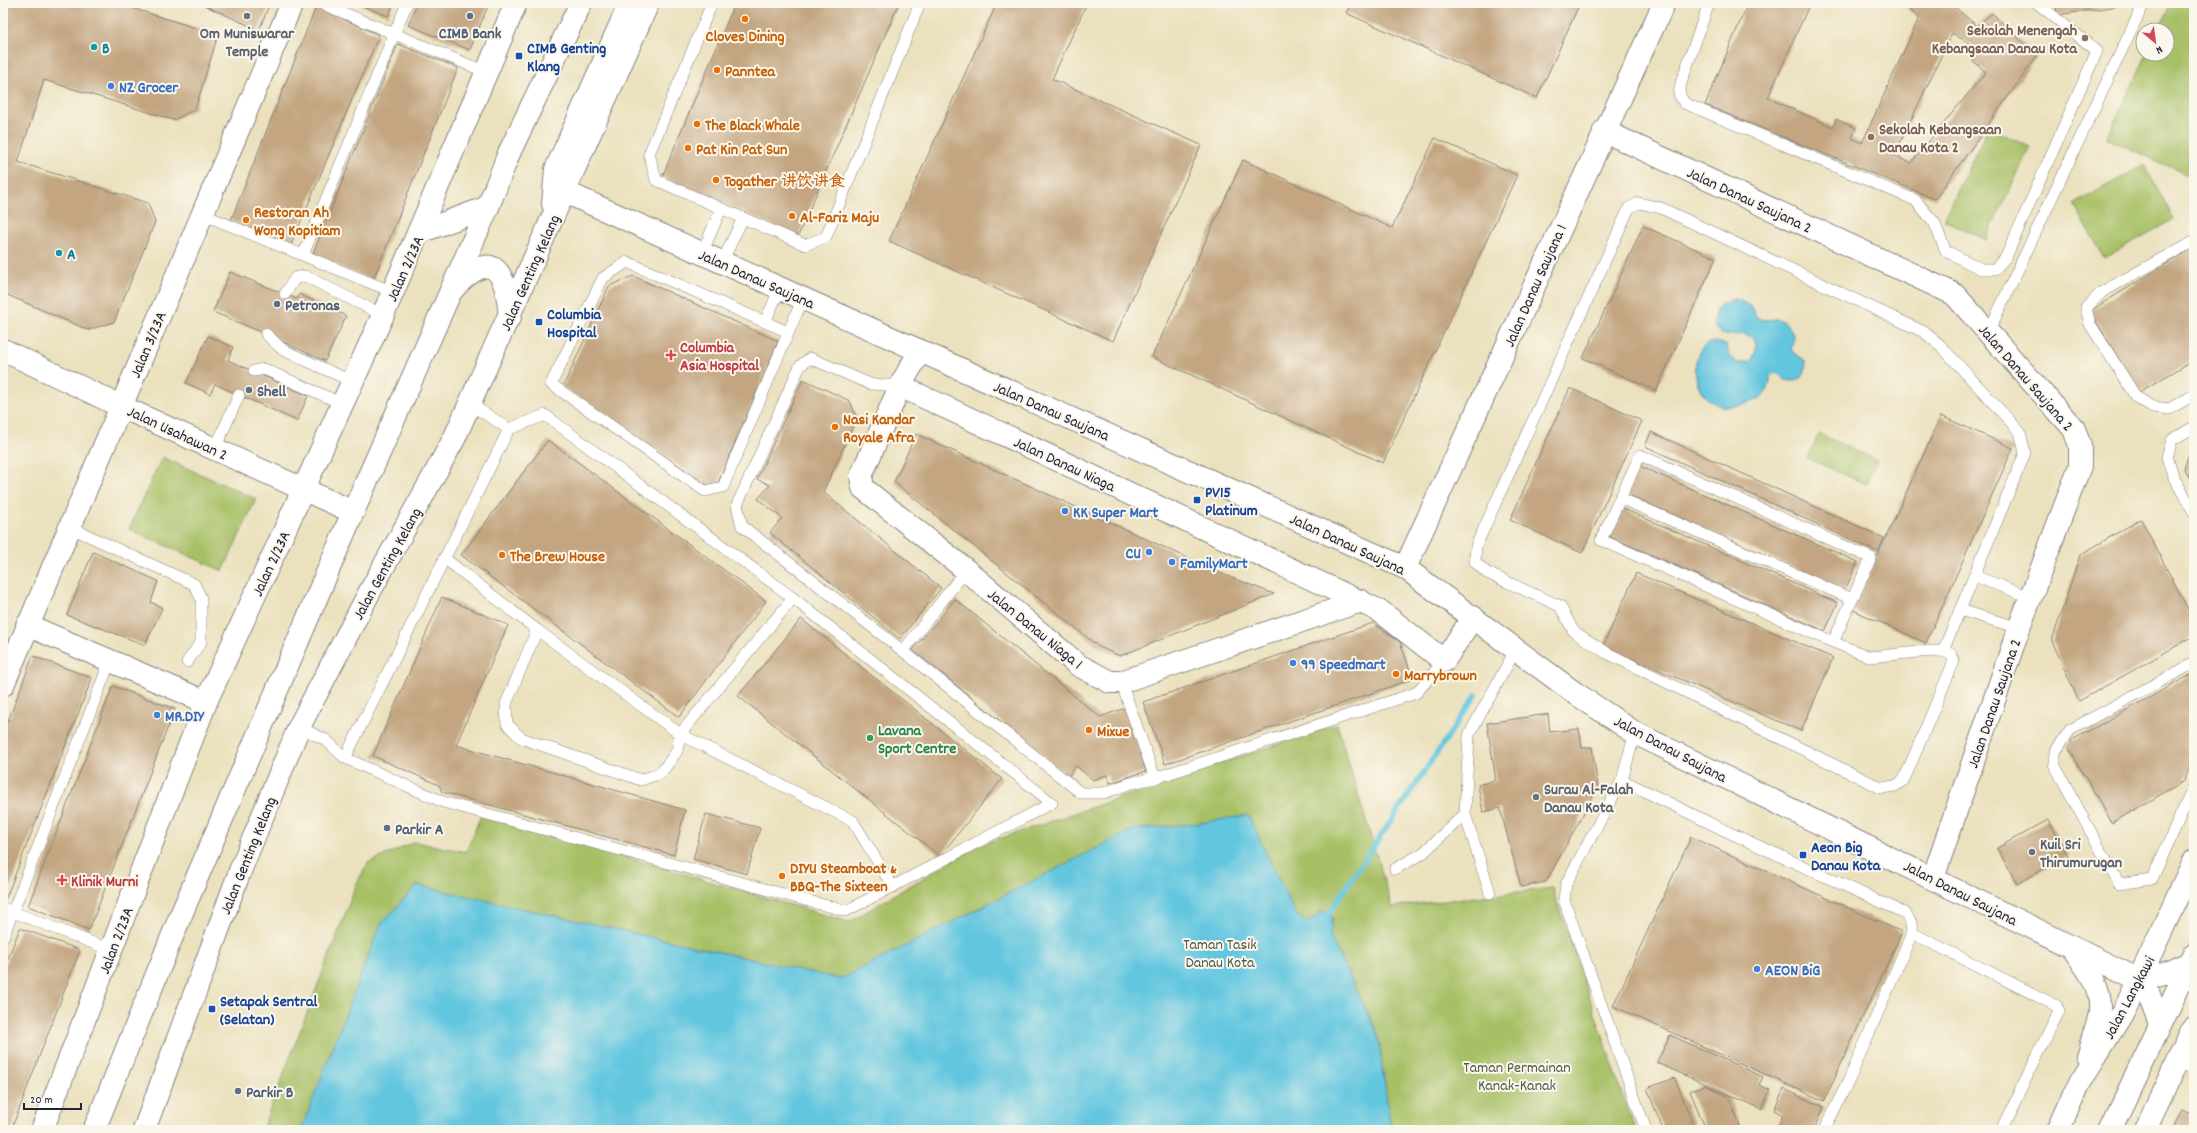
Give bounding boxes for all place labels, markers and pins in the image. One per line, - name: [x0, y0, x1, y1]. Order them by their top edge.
- marker: Om Muniswarar Temple: [242, 11, 252, 21]
- marker: CIMB Bank: [465, 11, 475, 21]
- marker: Cloves Dining: [740, 14, 750, 24]
- place label: Sekolah Menengah Kebangsaan Danau Kota: [1932, 20, 2078, 61]
- place label: Om Muniswarar Temple: [200, 23, 295, 64]
- place label: CIMB Bank: [439, 23, 502, 46]
- place label: Cloves Dining: [706, 26, 784, 49]
- marker: Sekolah Menengah Kebangsaan Danau Kota: [2080, 33, 2090, 43]
- place label: B: [102, 38, 110, 61]
- place label: CIMB Genting Klang: [527, 38, 606, 79]
- marker: B: [89, 42, 99, 52]
- marker: CIMB Genting Klang: [514, 51, 524, 61]
- place label: Panntea: [725, 61, 776, 84]
- marker: Panntea: [712, 65, 722, 75]
- place label: NZ Grocer: [119, 77, 179, 100]
- marker: NZ Grocer: [106, 81, 116, 91]
- place label: The Black Whale: [705, 115, 800, 138]
- marker: The Black Whale: [692, 119, 702, 129]
- place label: Sekolah Kebangsaan Danau Kota 2: [1879, 119, 2001, 160]
- marker: Sekolah Kebangsaan Danau Kota 2: [1866, 132, 1876, 142]
- place label: Pat Kin Pat Sun: [696, 139, 787, 162]
- marker: Pat Kin Pat Sun: [683, 143, 693, 153]
- place label: Togather 讲饮讲食: [724, 171, 844, 194]
- marker: Togather 讲饮讲食: [711, 175, 721, 185]
- place label: Restoran Ah Wong Kopitiam: [254, 202, 341, 243]
- place label: Al-Fariz Maju: [800, 207, 879, 230]
- marker: Al-Fariz Maju: [787, 211, 797, 221]
- marker: Restoran Ah Wong Kopitiam: [241, 215, 251, 225]
- place label: A: [67, 244, 76, 267]
- marker: A: [54, 248, 64, 258]
- place label: Petronas: [285, 295, 340, 318]
- marker: Petronas: [272, 299, 282, 309]
- place label: Columbia Hospital: [547, 304, 603, 345]
- marker: Columbia Hospital: [534, 317, 544, 327]
- place label: Columbia Asia Hospital: [680, 337, 759, 378]
- marker: Columbia Asia Hospital: [665, 349, 677, 361]
- place label: Shell: [257, 381, 286, 404]
- marker: Shell: [244, 385, 254, 395]
- place label: Nasi Kandar Royale Afra: [843, 409, 916, 450]
- marker: Nasi Kandar Royale Afra: [830, 422, 840, 432]
- place label: PV15 Platinum: [1205, 482, 1258, 523]
- marker: PV15 Platinum: [1192, 495, 1202, 505]
- place label: KK Super Mart: [1073, 502, 1158, 525]
- marker: KK Super Mart: [1060, 506, 1070, 516]
- place label: CU: [1125, 543, 1141, 566]
- place label: The Brew House: [510, 546, 605, 569]
- marker: CU: [1144, 547, 1154, 557]
- marker: The Brew House: [497, 550, 507, 560]
- place label: FamilyMart: [1180, 553, 1248, 576]
- marker: FamilyMart: [1167, 557, 1177, 567]
- place label: 99 Speedmart: [1301, 654, 1386, 677]
- marker: 99 Speedmart: [1288, 658, 1298, 668]
- place label: Marrybrown: [1404, 665, 1477, 688]
- marker: Marrybrown: [1391, 669, 1401, 679]
- place label: MR.DIY: [165, 706, 205, 729]
- marker: MR.DIY: [152, 710, 162, 720]
- place label: Lavana Sport Centre: [878, 720, 956, 761]
- place label: Mixue: [1097, 721, 1129, 744]
- marker: Mixue: [1084, 725, 1094, 735]
- marker: Lavana Sport Centre: [865, 733, 875, 743]
- place label: Surau Al-Falah Danau Kota: [1544, 779, 1633, 820]
- marker: Surau Al-Falah Danau Kota: [1531, 792, 1541, 802]
- place label: Parkir A: [395, 819, 444, 842]
- marker: Parkir A: [382, 823, 392, 833]
- place label: Kuil Sri Thirumurugan: [2040, 834, 2122, 875]
- place label: Aeon Big Danau Kota: [1811, 837, 1882, 878]
- marker: Kuil Sri Thirumurugan: [2027, 847, 2037, 857]
- marker: Aeon Big Danau Kota: [1798, 850, 1808, 860]
- place label: DIYU Steamboat & BBQ-The Sixteen: [790, 858, 897, 899]
- place label: Klinik Murni: [71, 871, 138, 894]
- marker: DIYU Steamboat & BBQ-The Sixteen: [777, 871, 787, 881]
- marker: Klinik Murni: [56, 874, 68, 886]
- place label: AEON BiG: [1765, 960, 1820, 983]
- marker: AEON BiG: [1752, 964, 1762, 974]
- place label: Setapak Sentral (Selatan): [220, 991, 317, 1032]
- marker: Setapak Sentral (Selatan): [207, 1004, 217, 1014]
- place label: Parkir B: [246, 1082, 294, 1105]
- marker: Parkir B: [233, 1086, 243, 1096]

